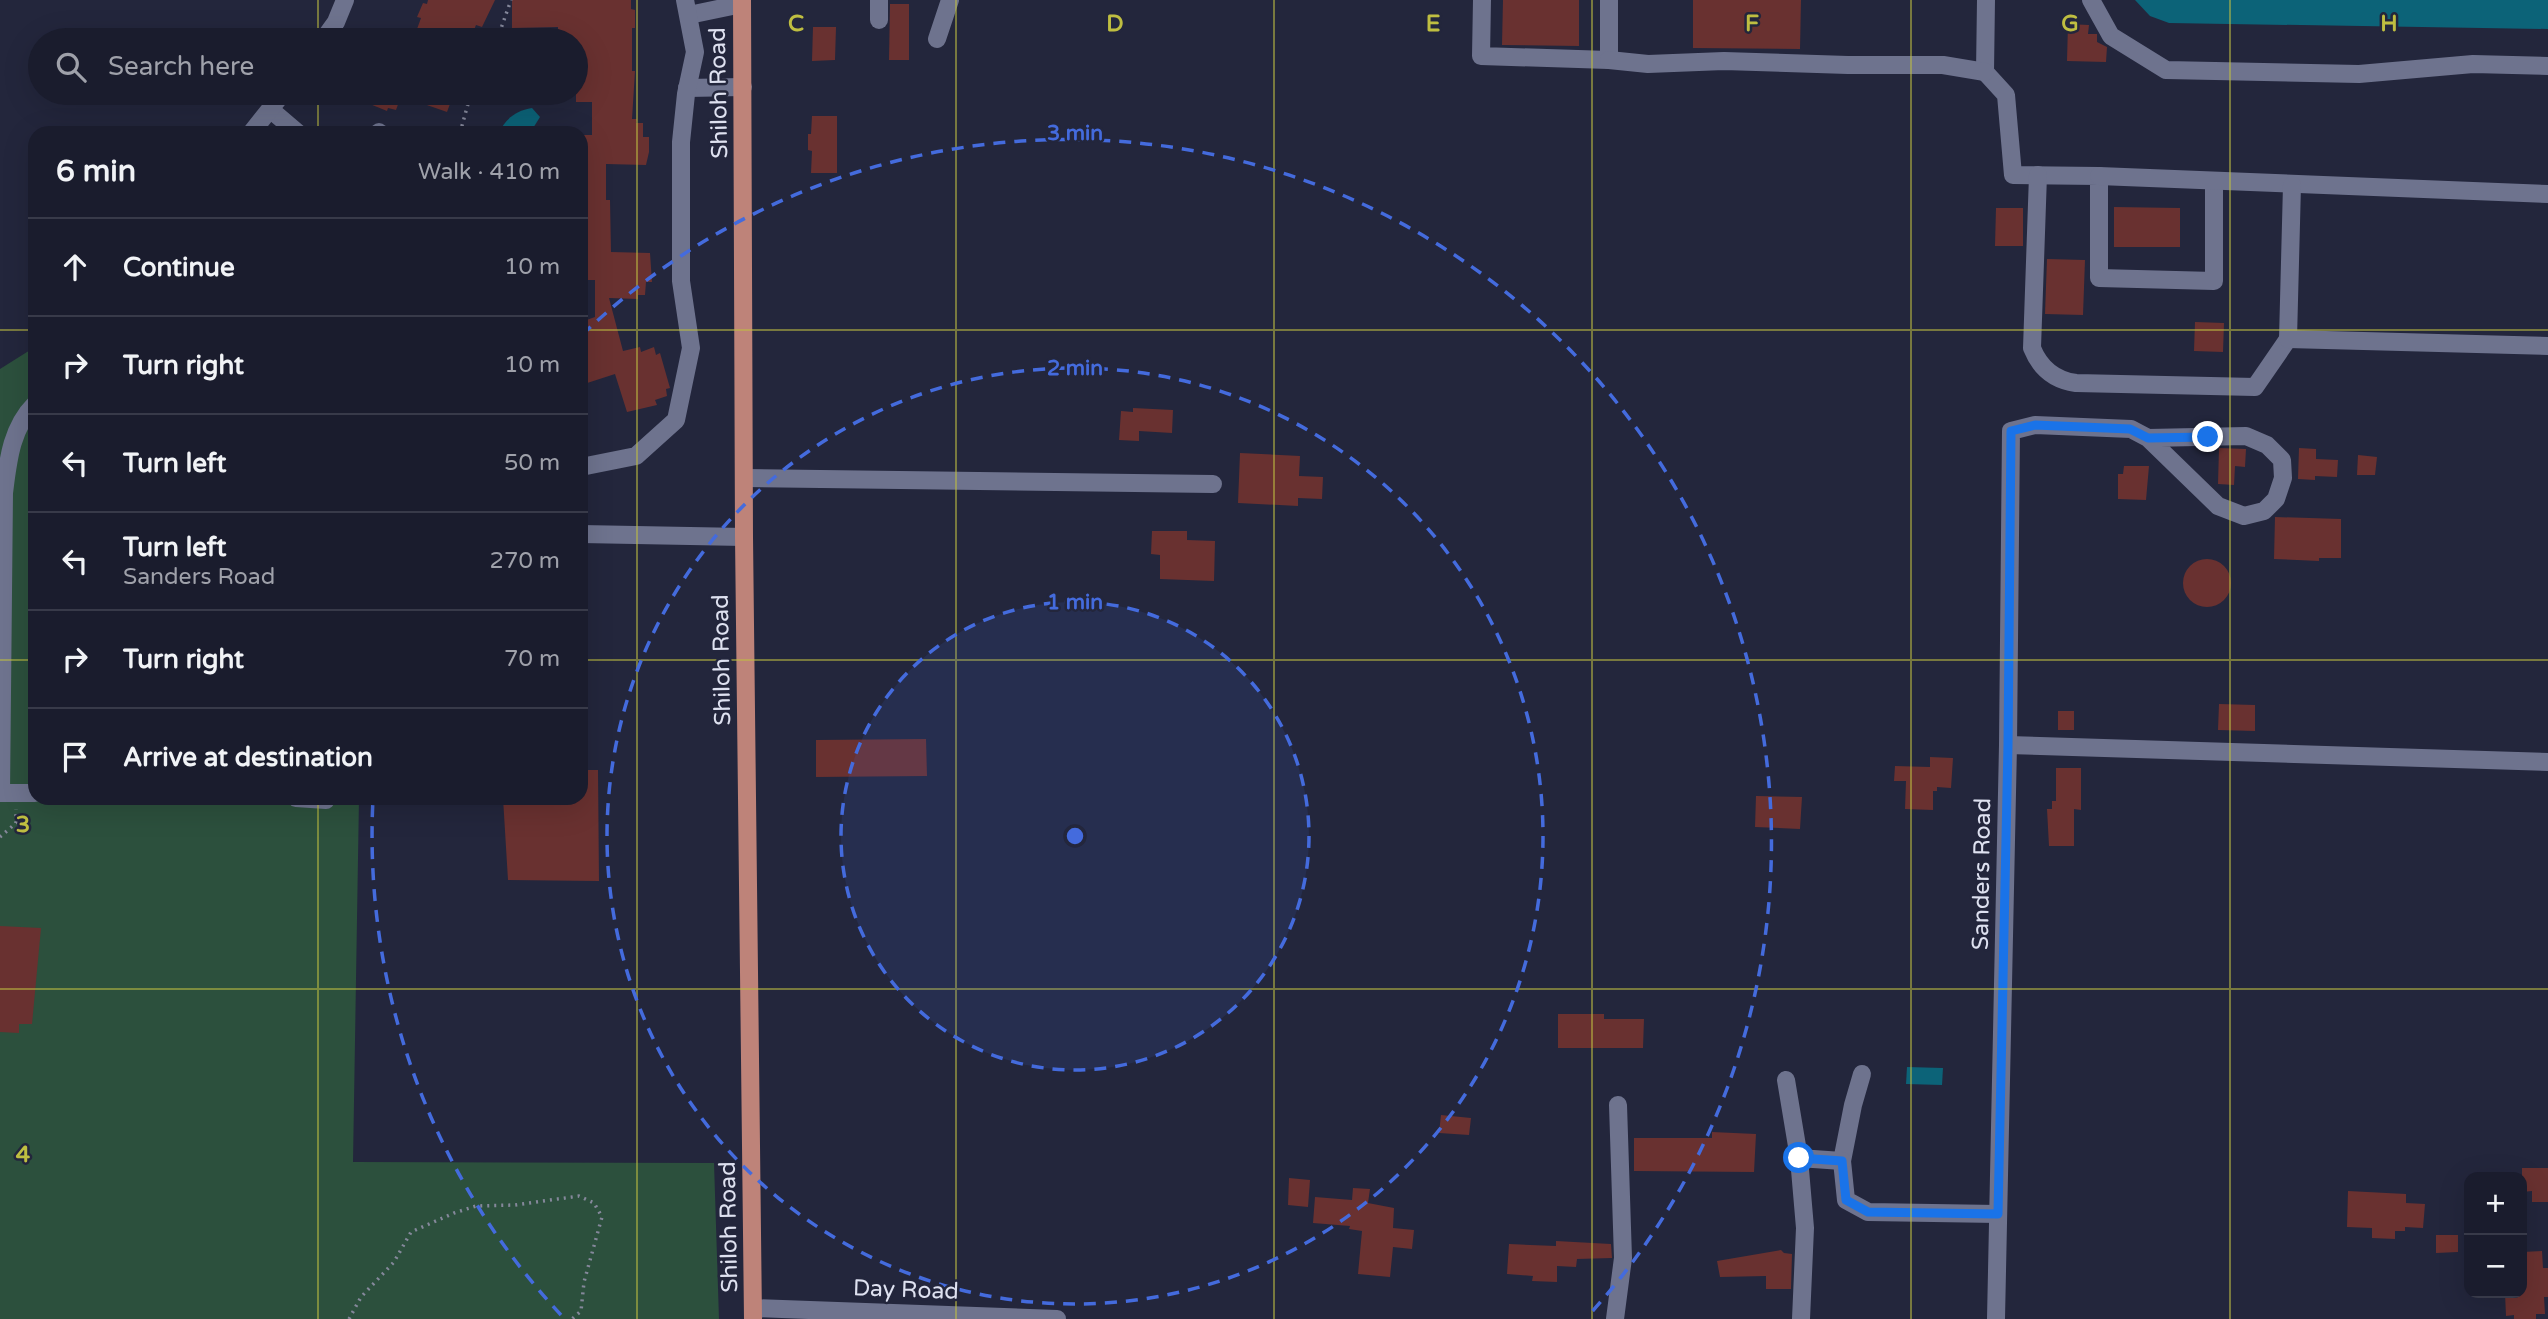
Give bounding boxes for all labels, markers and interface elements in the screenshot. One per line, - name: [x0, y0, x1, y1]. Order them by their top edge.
- text: C: [788, 10, 804, 38]
- text: D: [1106, 10, 1124, 38]
- text: E: [1426, 10, 1440, 38]
- text: F: [1745, 10, 1759, 38]
- text: G: [2061, 10, 2079, 38]
- text: H: [2380, 10, 2398, 38]
- street label: Shiloh Road: [704, 27, 734, 159]
- search box: [28, 28, 588, 105]
- icon: search: [52, 48, 90, 86]
- text: Search here: [108, 51, 254, 82]
- text: 3 min: [1047, 121, 1103, 146]
- text: 6 min: [56, 153, 136, 190]
- text: Walk · 410 m: [418, 158, 560, 186]
- icon: ahead: [56, 248, 94, 286]
- text: Continue: [123, 252, 235, 283]
- text: 10 m: [504, 253, 560, 281]
- icon: right: [56, 346, 94, 384]
- text: Turn right: [123, 350, 244, 381]
- text: 10 m: [504, 351, 560, 379]
- text: 2 min: [1047, 356, 1103, 381]
- route end: [2192, 421, 2223, 452]
- icon: left: [56, 444, 94, 482]
- text: Turn left: [123, 448, 226, 479]
- text: 50 m: [504, 449, 560, 477]
- text: Turn left: [123, 532, 226, 563]
- icon: left: [56, 542, 94, 580]
- text: 270 m: [490, 547, 560, 575]
- text: Sanders Road: [123, 563, 275, 591]
- text: 1 min: [1047, 590, 1103, 615]
- street label: Shiloh Road: [707, 594, 737, 726]
- icon: right: [56, 640, 94, 678]
- text: Turn right: [123, 644, 244, 675]
- text: 70 m: [504, 645, 560, 673]
- icon: arrive: [56, 738, 94, 776]
- text: Arrive at destination: [123, 742, 373, 773]
- street label: Sanders Road: [1967, 798, 1997, 950]
- text: 3: [16, 811, 30, 839]
- centre of rings: [1063, 824, 1087, 848]
- text: 4: [16, 1141, 31, 1169]
- route start: [1783, 1142, 1814, 1173]
- street label: Shiloh Road: [714, 1161, 744, 1293]
- map controls: [2464, 1172, 2527, 1298]
- button: +: [2464, 1172, 2527, 1235]
- button: −: [2464, 1235, 2527, 1298]
- street label: Day Road: [853, 1274, 959, 1306]

